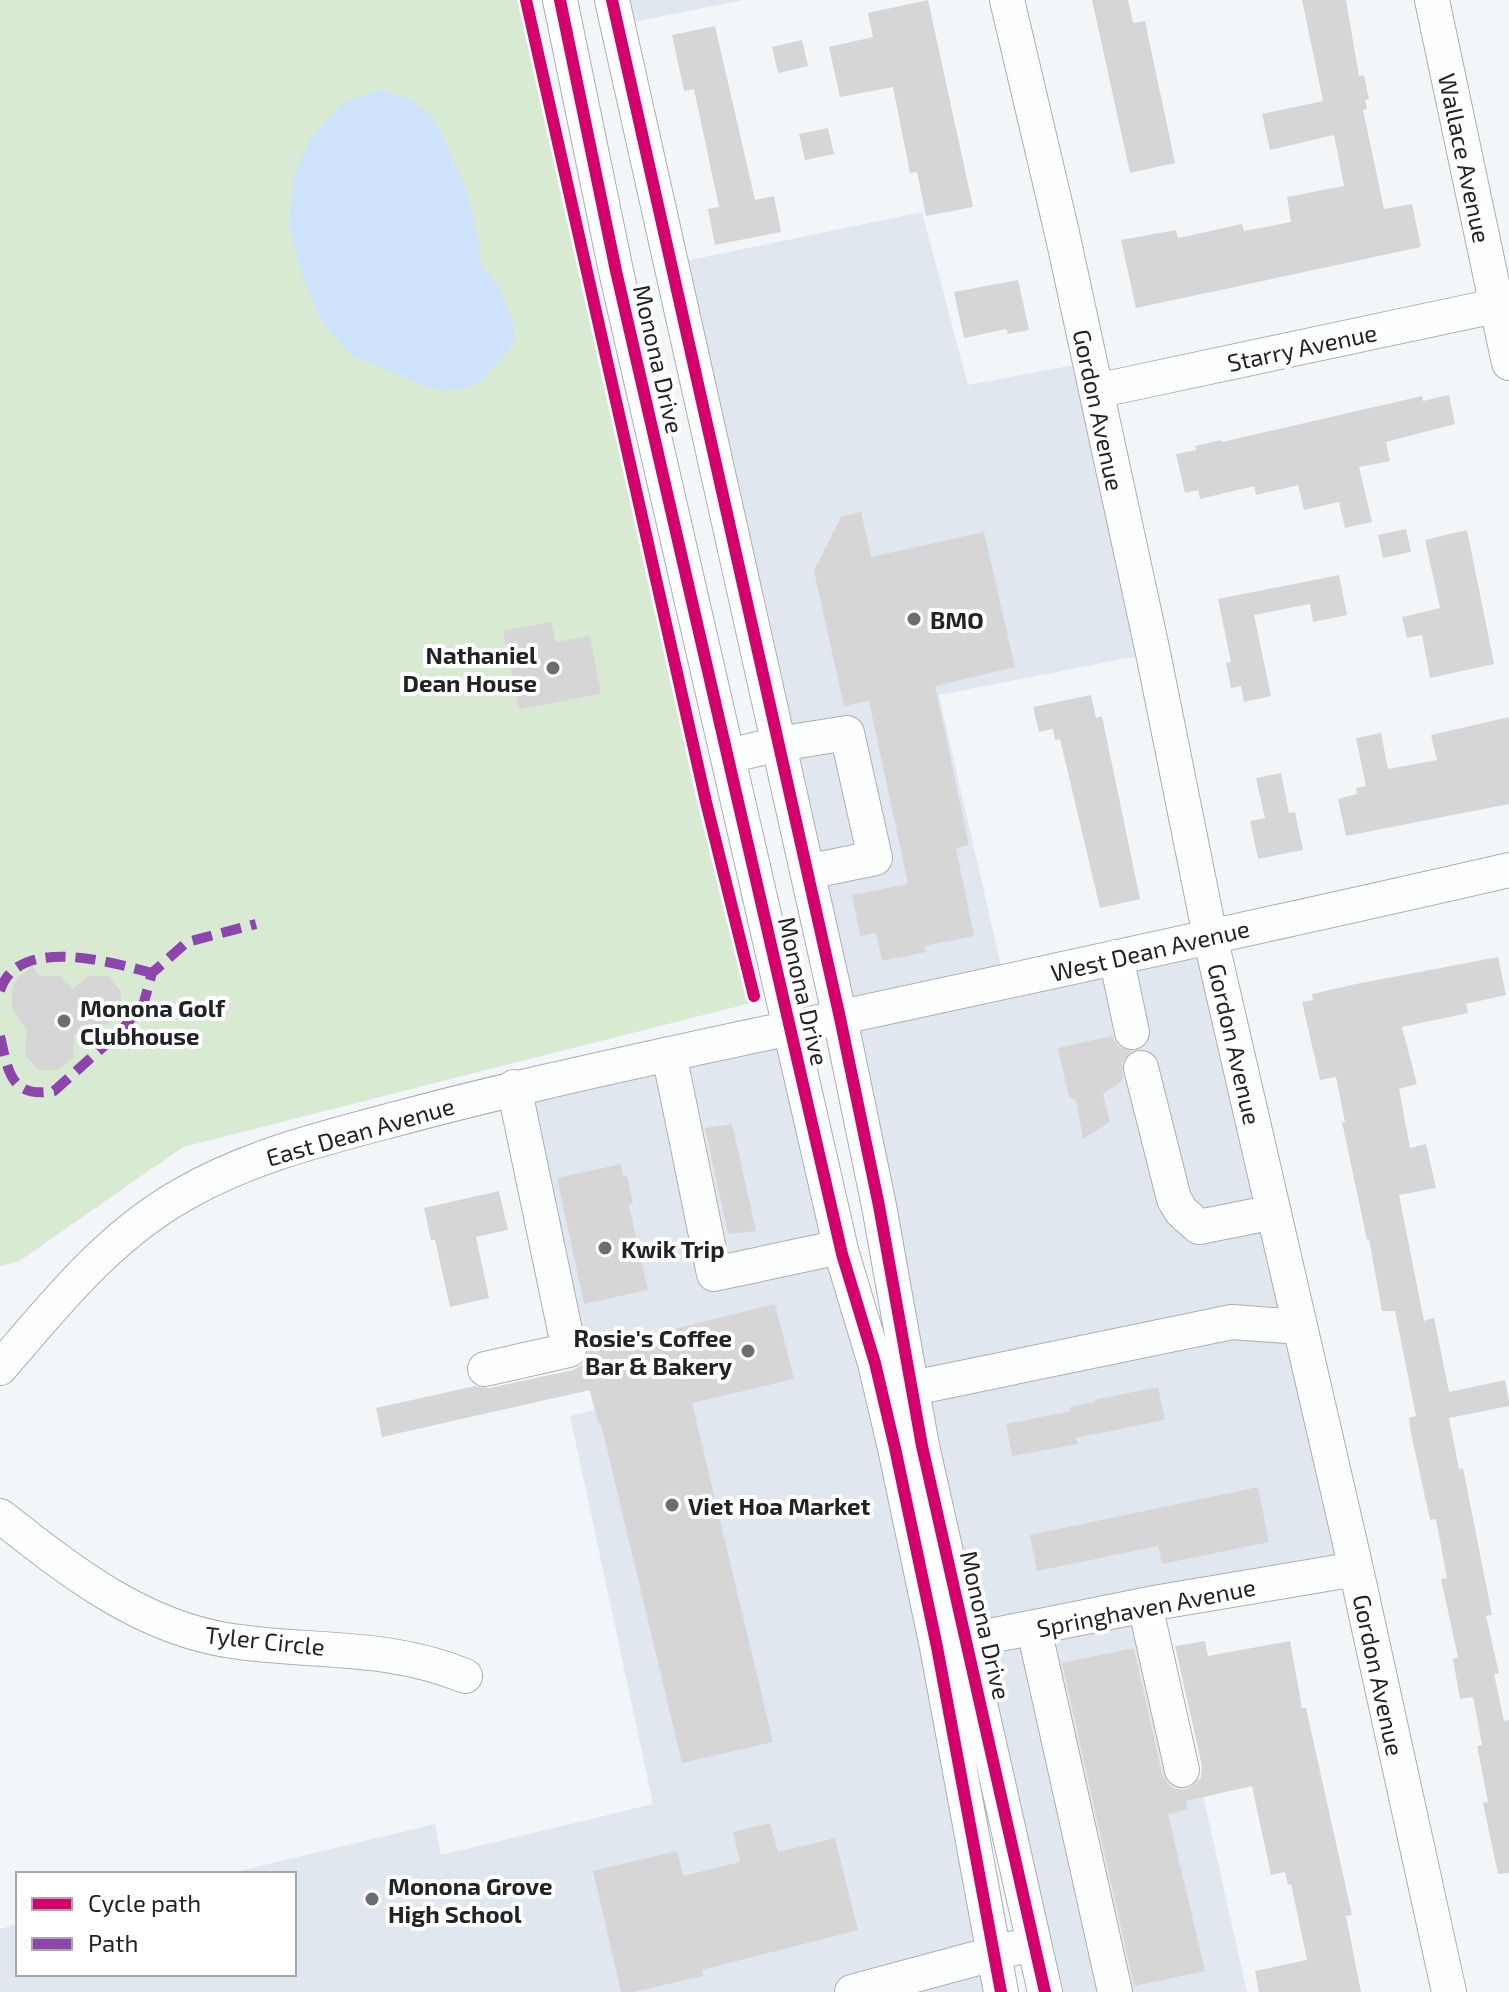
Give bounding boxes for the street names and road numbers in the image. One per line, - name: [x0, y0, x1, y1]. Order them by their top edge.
- street label: Wallace Avenue: [1433, 71, 1497, 245]
- street label: Monona Drive: [628, 282, 690, 436]
- street label: Starry Avenue: [1225, 317, 1379, 377]
- street label: Gordon Avenue: [1068, 326, 1130, 494]
- street label: West Dean Avenue: [1048, 913, 1252, 987]
- street label: Monona Drive: [773, 914, 835, 1068]
- street label: Gordon Avenue: [1202, 961, 1268, 1127]
- street label: East Dean Avenue: [263, 1090, 457, 1172]
- street label: Monona Drive: [955, 1548, 1017, 1702]
- street label: Springhaven Avenue: [1034, 1572, 1258, 1642]
- street label: Gordon Avenue: [1348, 1591, 1410, 1759]
- street label: Tyler Circle: [204, 1619, 326, 1661]

